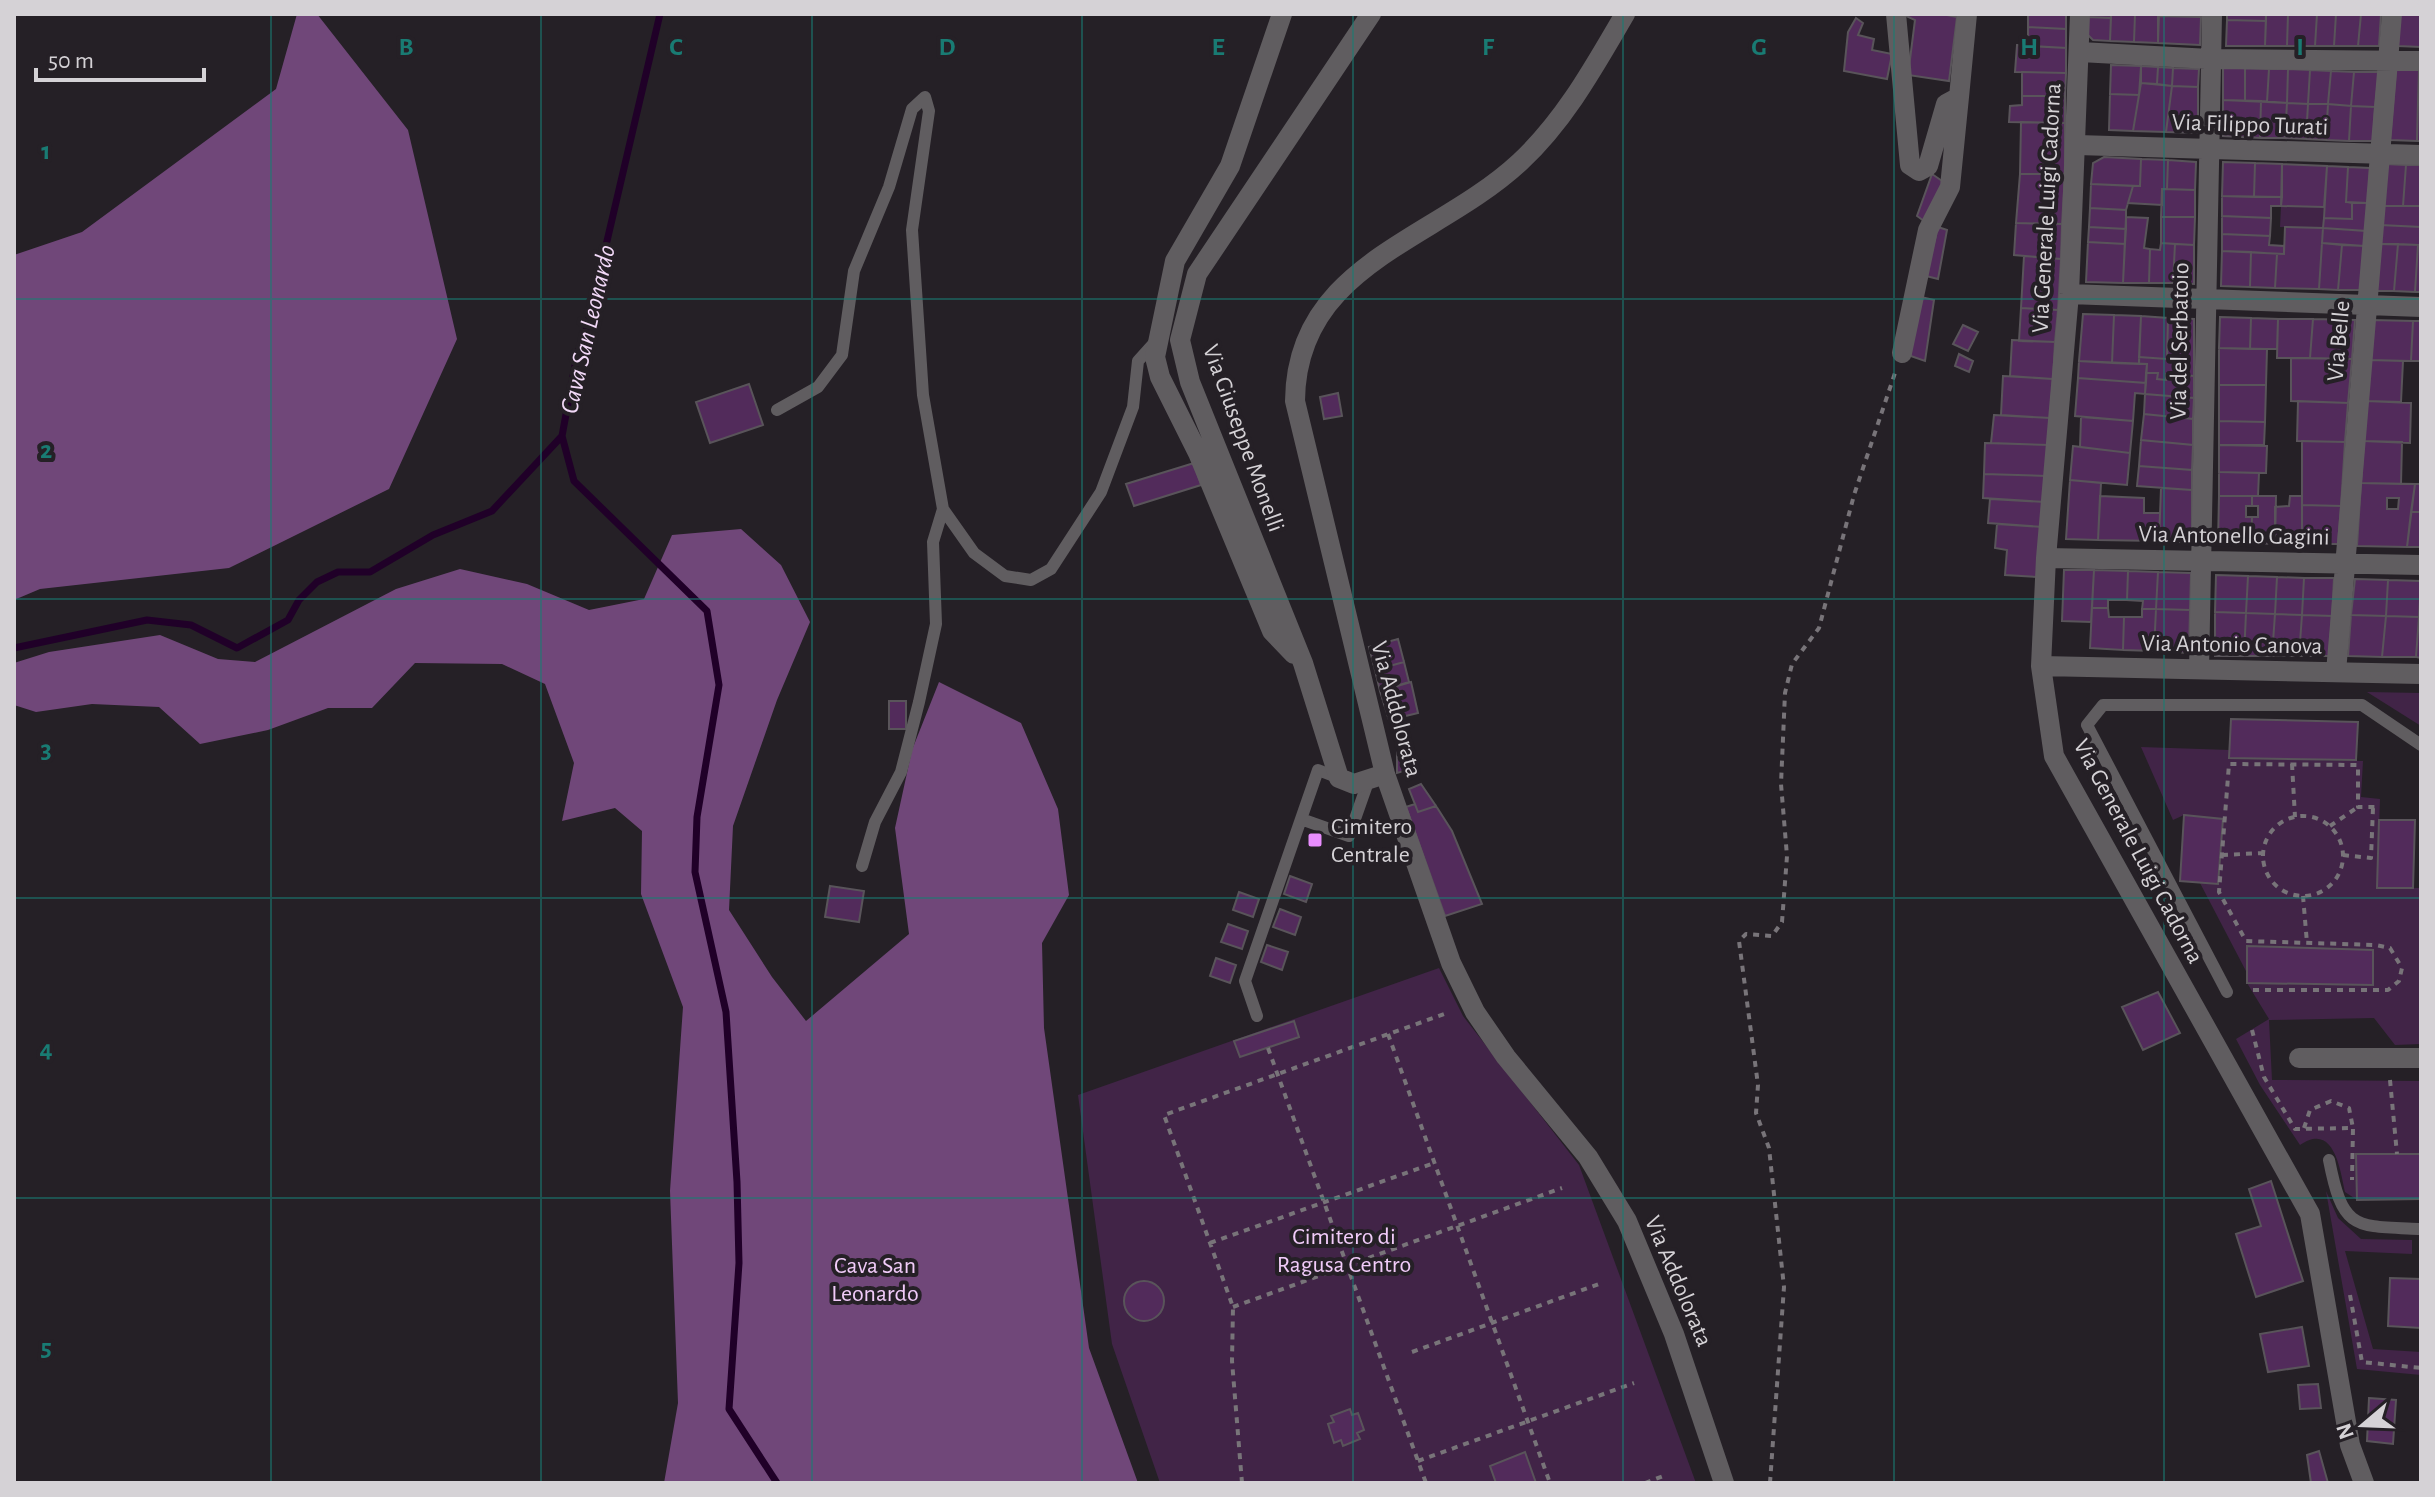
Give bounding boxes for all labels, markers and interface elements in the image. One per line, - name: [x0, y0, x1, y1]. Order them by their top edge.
- scale bar: [36, 32, 204, 82]
- text: B: [398, 34, 414, 60]
- text: C: [669, 34, 683, 60]
- text: D: [938, 34, 956, 60]
- text: E: [1211, 34, 1225, 60]
- text: F: [1482, 34, 1495, 60]
- text: G: [1751, 34, 1767, 60]
- text: H: [2020, 34, 2038, 60]
- text: I: [2296, 34, 2304, 60]
- text: 50 m: [48, 49, 94, 73]
- street label: Via Generale Luigi Cadorna: [2028, 82, 2066, 334]
- street label: Via Filippo Turati: [2171, 110, 2329, 140]
- text: 1: [41, 138, 51, 164]
- water label: Cava San Leonardo: [556, 242, 620, 416]
- street label: Via del Serbatoio: [2167, 262, 2193, 420]
- street label: Via Belle: [2324, 300, 2354, 382]
- street label: Via Giuseppe Monelli: [1198, 342, 1288, 535]
- text: 2: [40, 437, 52, 463]
- street label: Via Antonello Gagini: [2138, 522, 2330, 550]
- street label: Via Antonio Canova: [2141, 631, 2323, 659]
- street label: Via Addolorata: [1366, 639, 1426, 780]
- street label: Via Generale Luigi Cadorna: [2069, 735, 2208, 968]
- text: 3: [40, 737, 52, 763]
- place label: Cimitero Centrale: [1331, 815, 1412, 867]
- marker: Cimitero Centrale: [1306, 831, 1324, 849]
- text: 4: [39, 1036, 53, 1062]
- street label: Via Addolorata: [1640, 1213, 1716, 1350]
- park label: Cimitero di Ragusa Centro: [1277, 1225, 1411, 1277]
- park label: Cava San Leonardo: [831, 1254, 919, 1306]
- text: 5: [40, 1335, 52, 1361]
- north arrow: [2323, 1385, 2403, 1465]
- text: N: [2332, 1420, 2358, 1442]

